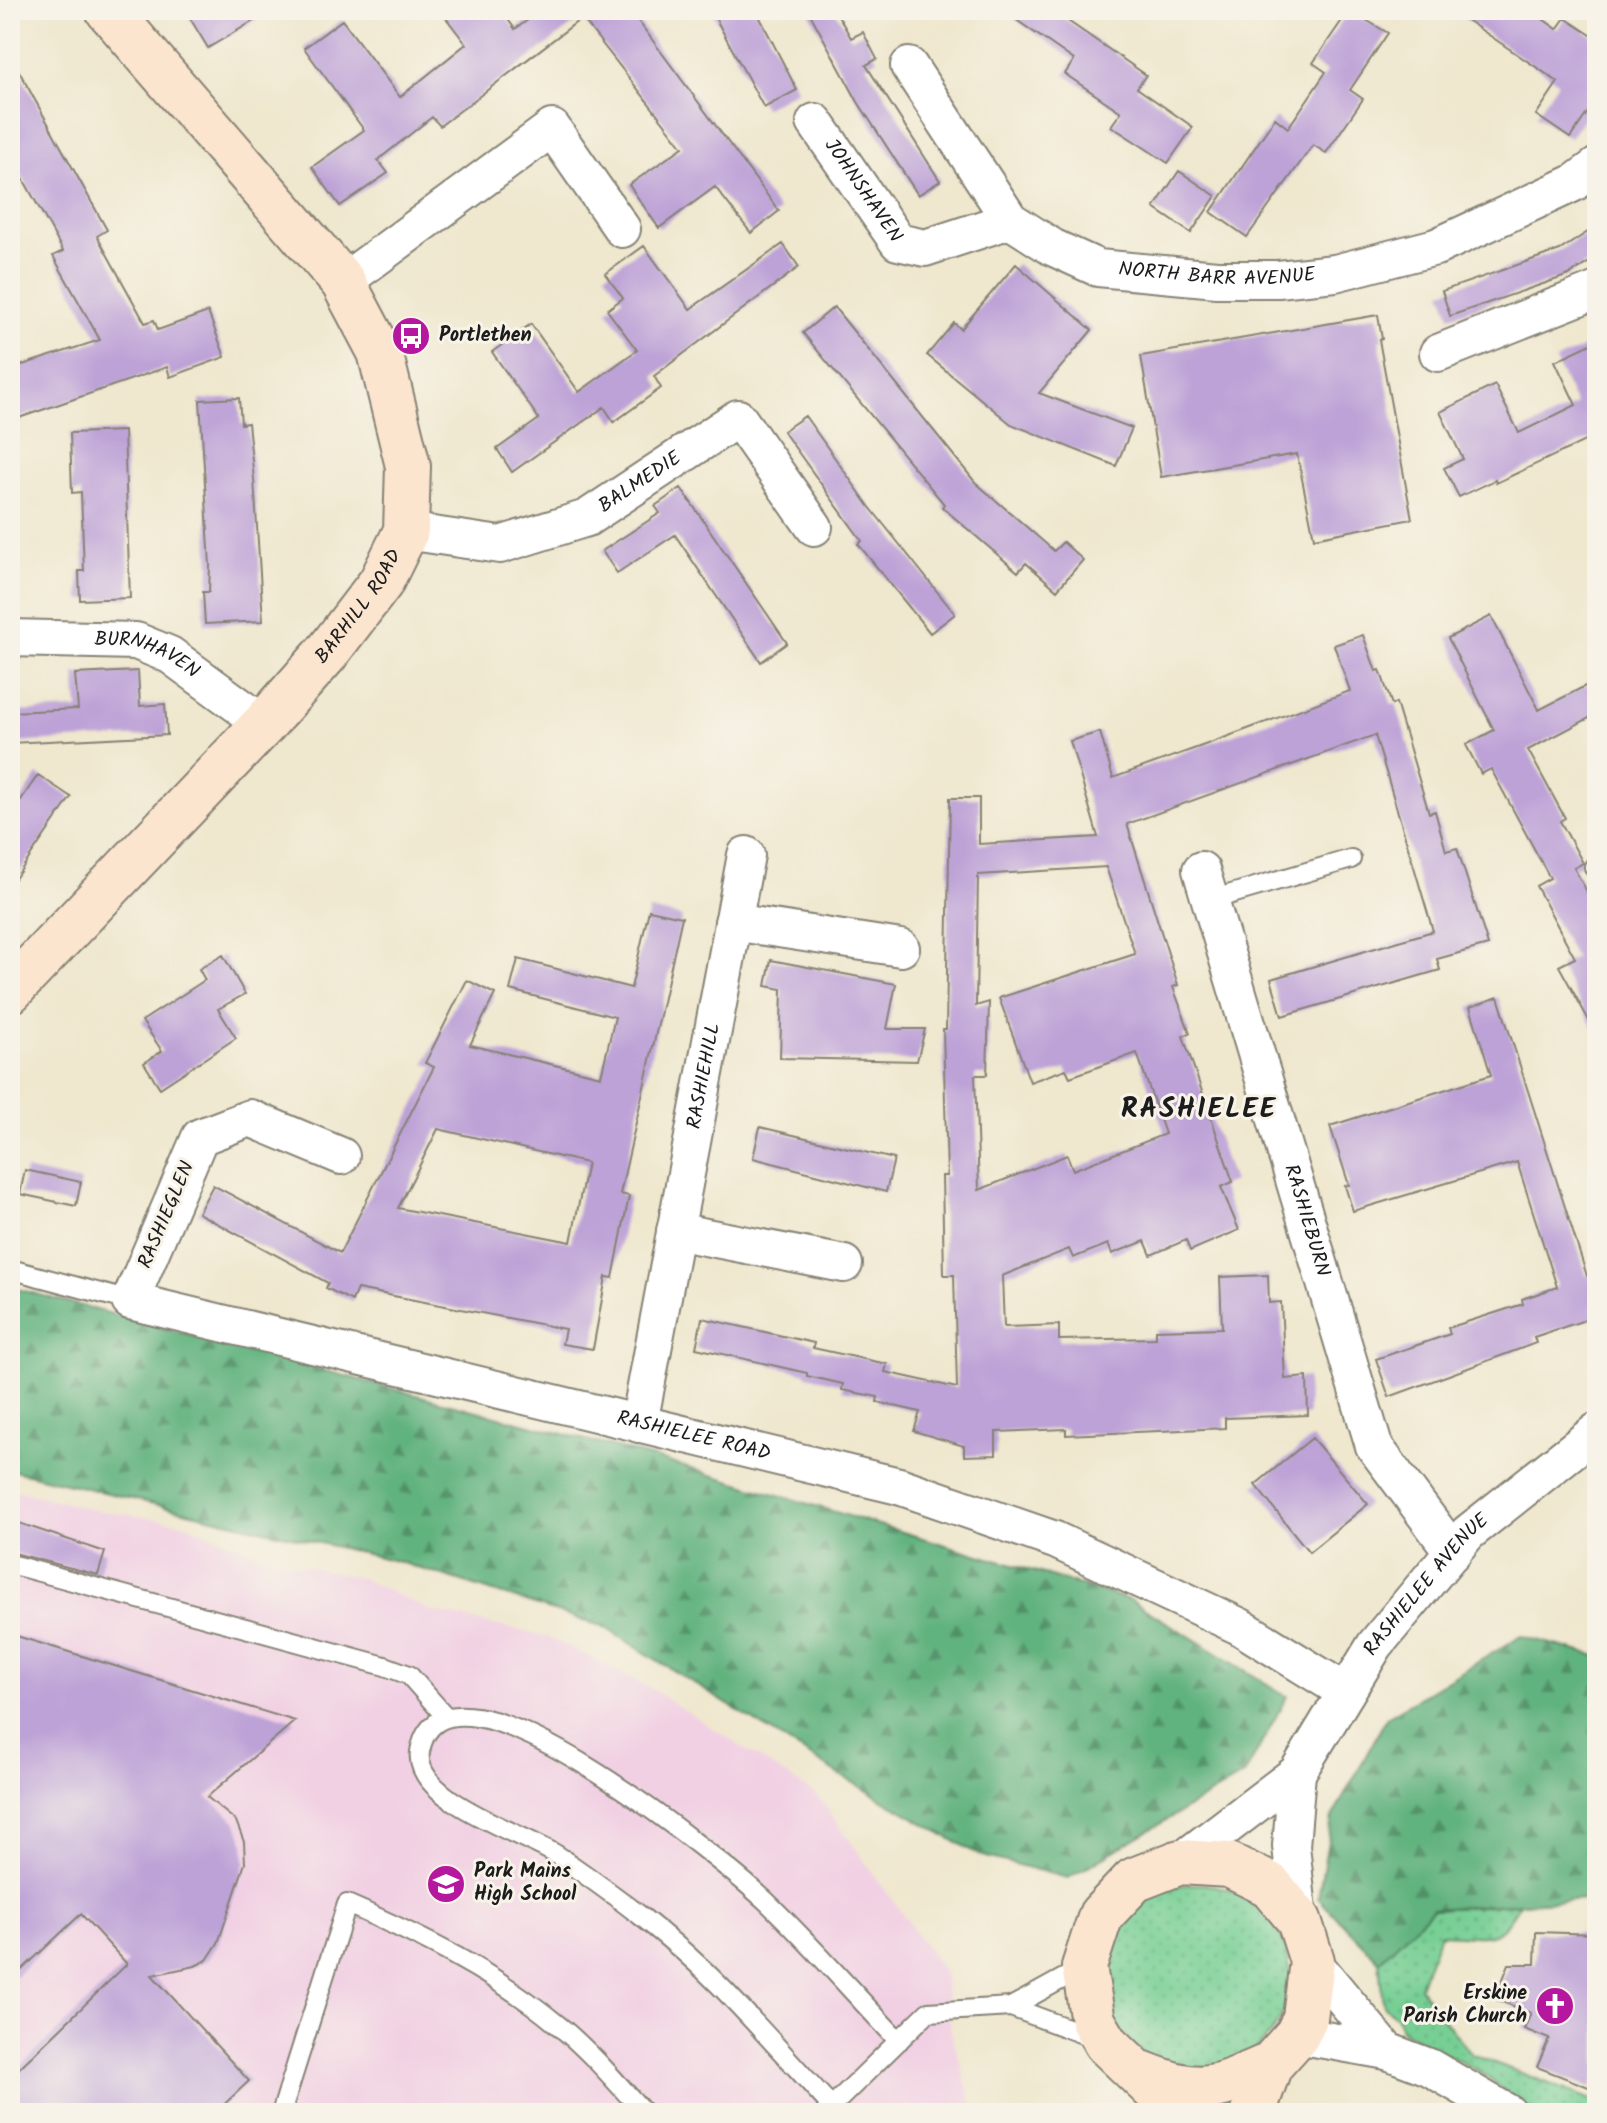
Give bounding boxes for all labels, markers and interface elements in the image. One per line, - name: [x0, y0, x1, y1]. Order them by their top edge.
- street label: JOHNSHAVEN: [815, 132, 910, 250]
- street label: NORTH BARR AVENUE: [1117, 254, 1318, 295]
- bus stop icon: Portlethen: [390, 315, 432, 357]
- place label: Portlethen: [439, 320, 532, 352]
- street label: BALMEDIE: [592, 443, 689, 522]
- street label: BARHILL ROAD: [308, 544, 411, 672]
- street label: BURNHAVEN: [94, 624, 206, 687]
- street label: RASHIEHILL: [679, 1020, 730, 1132]
- district label: RASHIELEE: [1121, 1087, 1277, 1132]
- street label: RASHIEGLEN: [130, 1156, 204, 1274]
- street label: RASHIEBURN: [1274, 1160, 1338, 1281]
- street label: RASHIELEE ROAD: [613, 1403, 774, 1471]
- street label: RASHIELEE AVENUE: [1356, 1505, 1497, 1663]
- place label: Park Mains High School: [474, 1856, 577, 1911]
- school or university icon: Park Mains High School: [425, 1863, 467, 1905]
- place label: Erskine Parish Church: [1403, 1978, 1527, 2033]
- church icon: Erskine Parish Church: [1534, 1985, 1576, 2027]

